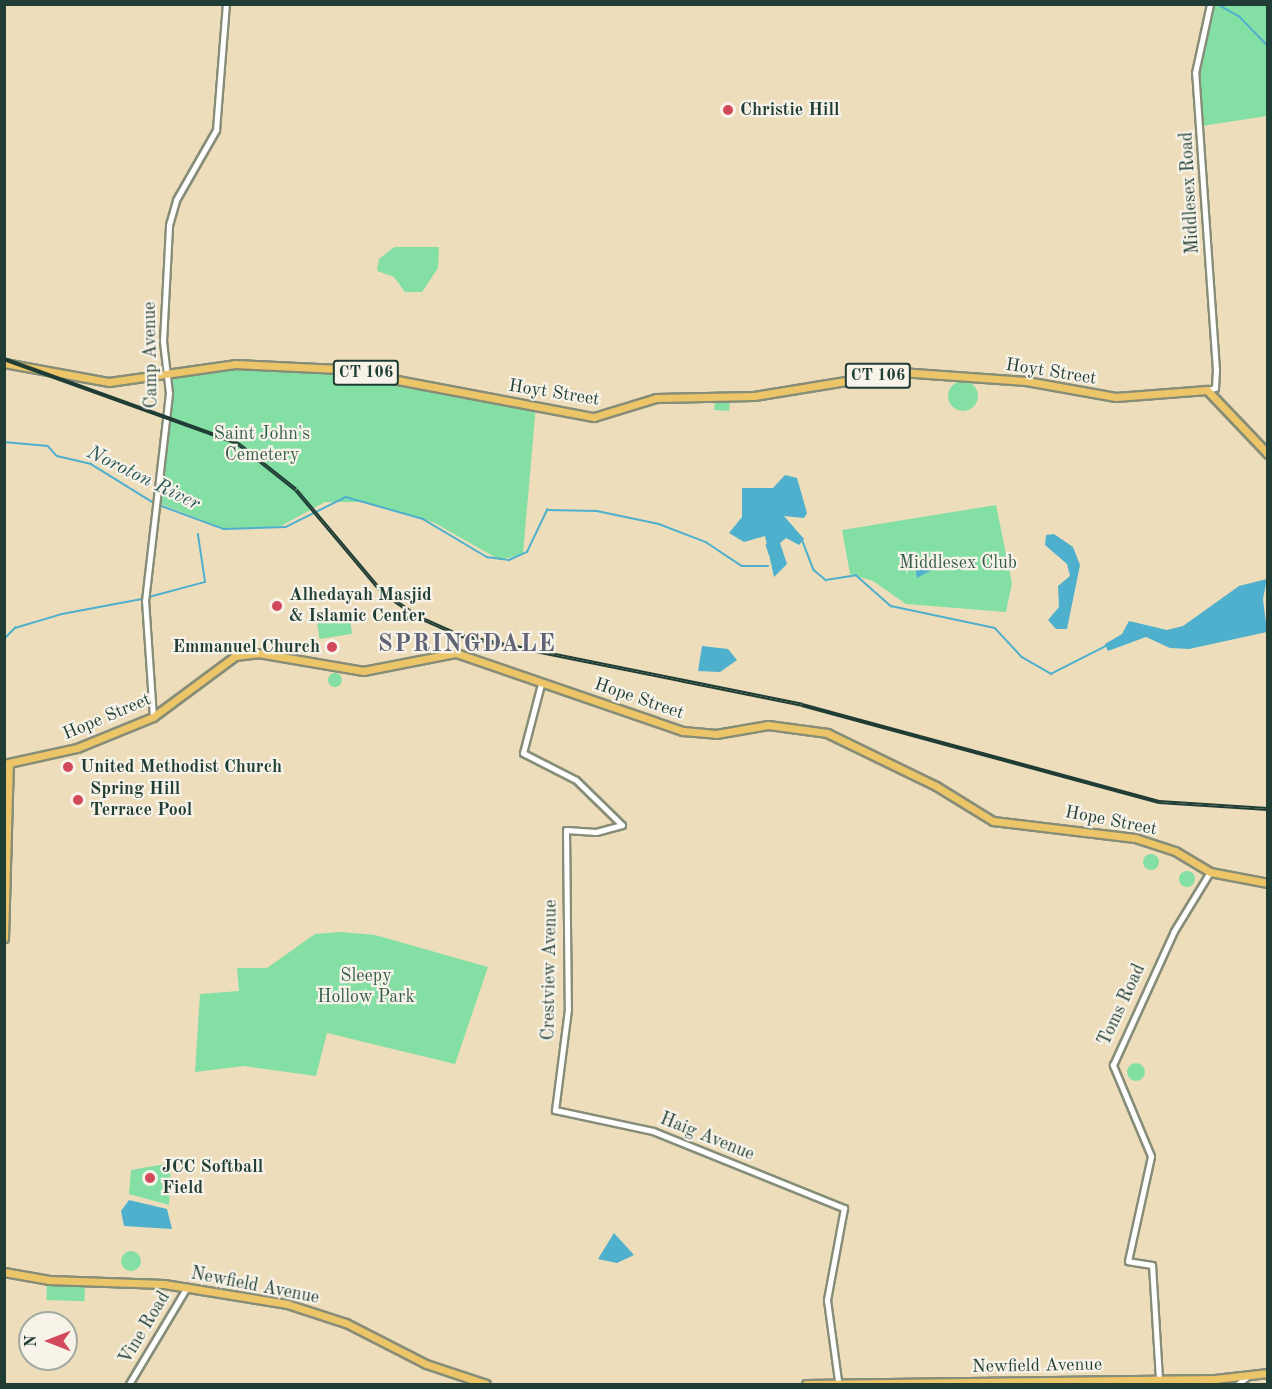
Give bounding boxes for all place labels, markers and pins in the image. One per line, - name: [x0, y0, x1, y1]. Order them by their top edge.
- place label: Christie Hill: [740, 99, 840, 121]
- marker: Christie Hill: [721, 103, 735, 117]
- place label: Alhedayah Masjid & Islamic Center: [289, 585, 432, 628]
- marker: Alhedayah Masjid & Islamic Center: [270, 599, 284, 613]
- place label: Emmanuel Church: [172, 636, 320, 658]
- marker: Emmanuel Church: [325, 640, 339, 654]
- place label: United Methodist Church: [80, 756, 282, 778]
- marker: United Methodist Church: [61, 760, 75, 774]
- place label: Spring Hill Terrace Pool: [90, 779, 192, 822]
- marker: Spring Hill Terrace Pool: [71, 793, 85, 807]
- place label: JCC Softball Field: [162, 1157, 263, 1200]
- marker: JCC Softball Field: [143, 1171, 157, 1185]

